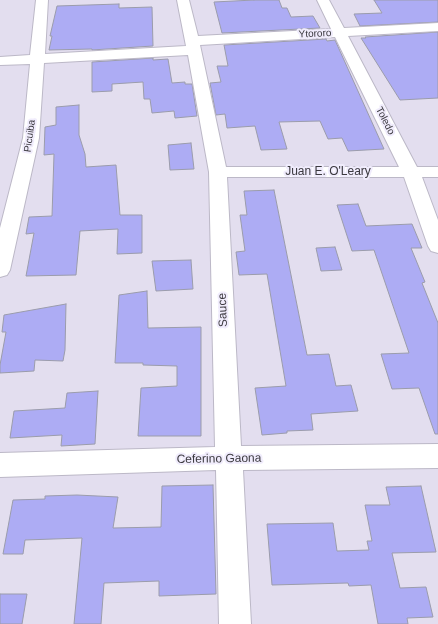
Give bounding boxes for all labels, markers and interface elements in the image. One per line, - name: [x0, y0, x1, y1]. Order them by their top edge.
- street label: Ytororo: [298, 27, 332, 41]
- street label: Toledo: [373, 105, 397, 137]
- street label: Picuiba: [22, 119, 38, 153]
- street label: Juan E. O'Leary: [285, 165, 371, 179]
- street label: Sauce: [215, 293, 231, 327]
- street label: Ceferino Gaona: [177, 451, 261, 467]

